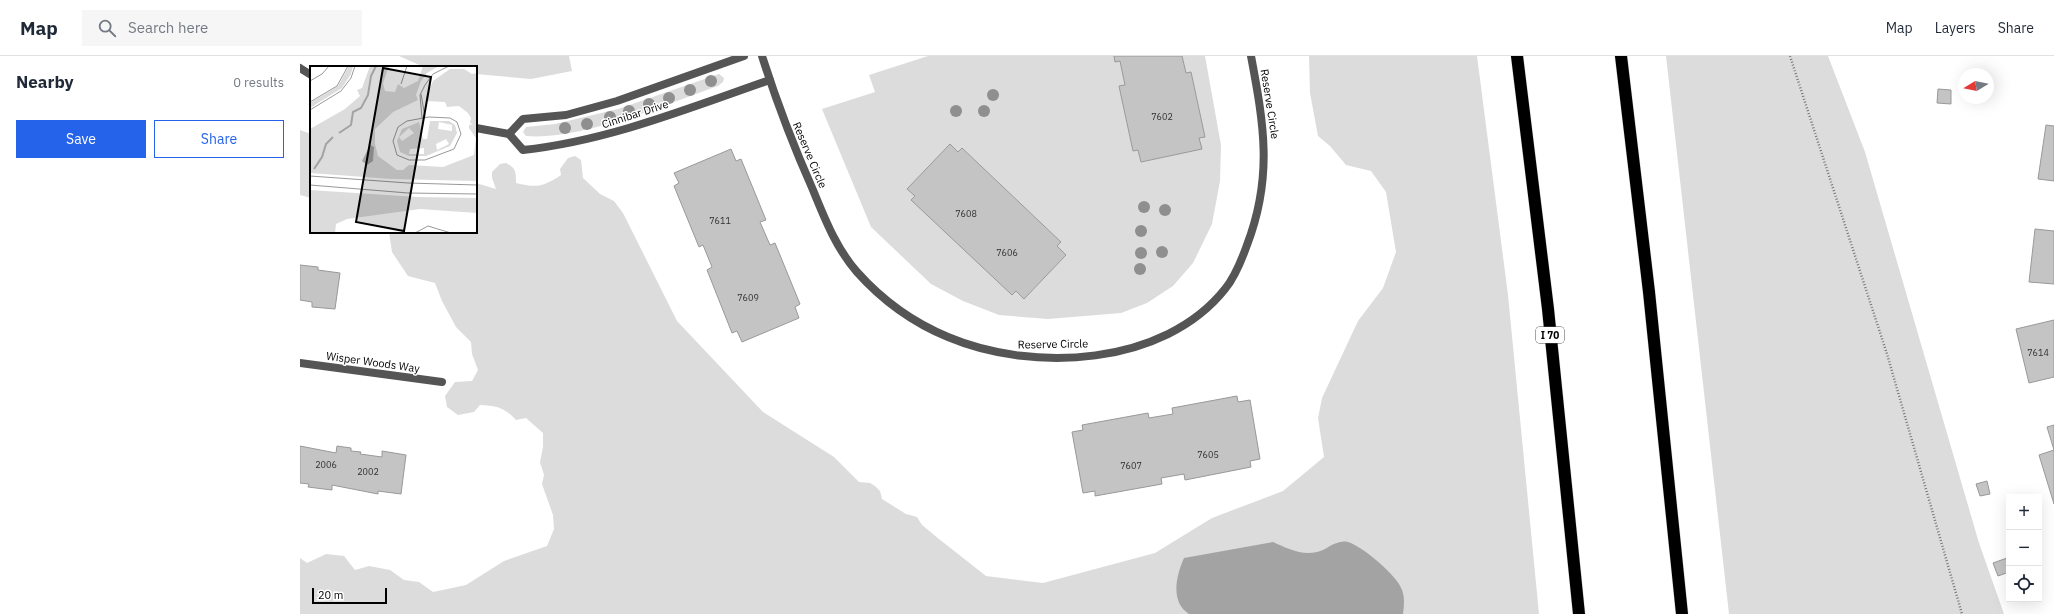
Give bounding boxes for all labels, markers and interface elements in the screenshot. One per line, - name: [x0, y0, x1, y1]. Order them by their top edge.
- search box: [82, 10, 362, 46]
- text: Map: [20, 16, 58, 40]
- icon: search: [96, 17, 118, 39]
- text: Search here: [128, 18, 208, 37]
- text: Map: [1886, 19, 1913, 37]
- text: Layers: [1935, 19, 1976, 37]
- text: Share: [1998, 19, 2034, 37]
- inset map: [310, 66, 477, 233]
- street label: Reserve Circle: [1258, 68, 1282, 140]
- north arrow: [1958, 68, 1994, 104]
- text: Nearby: [16, 71, 74, 93]
- text: 0 results: [233, 74, 284, 91]
- street label: Cinnibar Drive: [600, 97, 670, 131]
- house number: 7602: [1151, 111, 1173, 122]
- button: Save: [16, 120, 146, 158]
- button: Share: [154, 120, 284, 158]
- street label: Reserve Circle: [790, 120, 830, 190]
- house number: 7608: [955, 208, 977, 219]
- house number: 7611: [709, 215, 731, 226]
- house number: 7606: [996, 247, 1018, 258]
- house number: 7609: [737, 292, 759, 303]
- road number: I 70: [1536, 327, 1564, 343]
- street label: Reserve Circle: [1018, 336, 1088, 352]
- house number: 7614: [2027, 347, 2049, 358]
- street label: Wisper Woods Way: [325, 349, 421, 376]
- house number: 7605: [1197, 449, 1219, 460]
- house number: 2006: [315, 459, 337, 470]
- house number: 7607: [1120, 460, 1142, 471]
- house number: 2002: [357, 466, 379, 477]
- map controls: [2006, 494, 2042, 602]
- button: +: [2006, 494, 2042, 530]
- button: −: [2006, 530, 2042, 566]
- button: locate: [2006, 566, 2042, 602]
- scale bar: [312, 586, 387, 605]
- text: 20 m: [318, 588, 343, 602]

